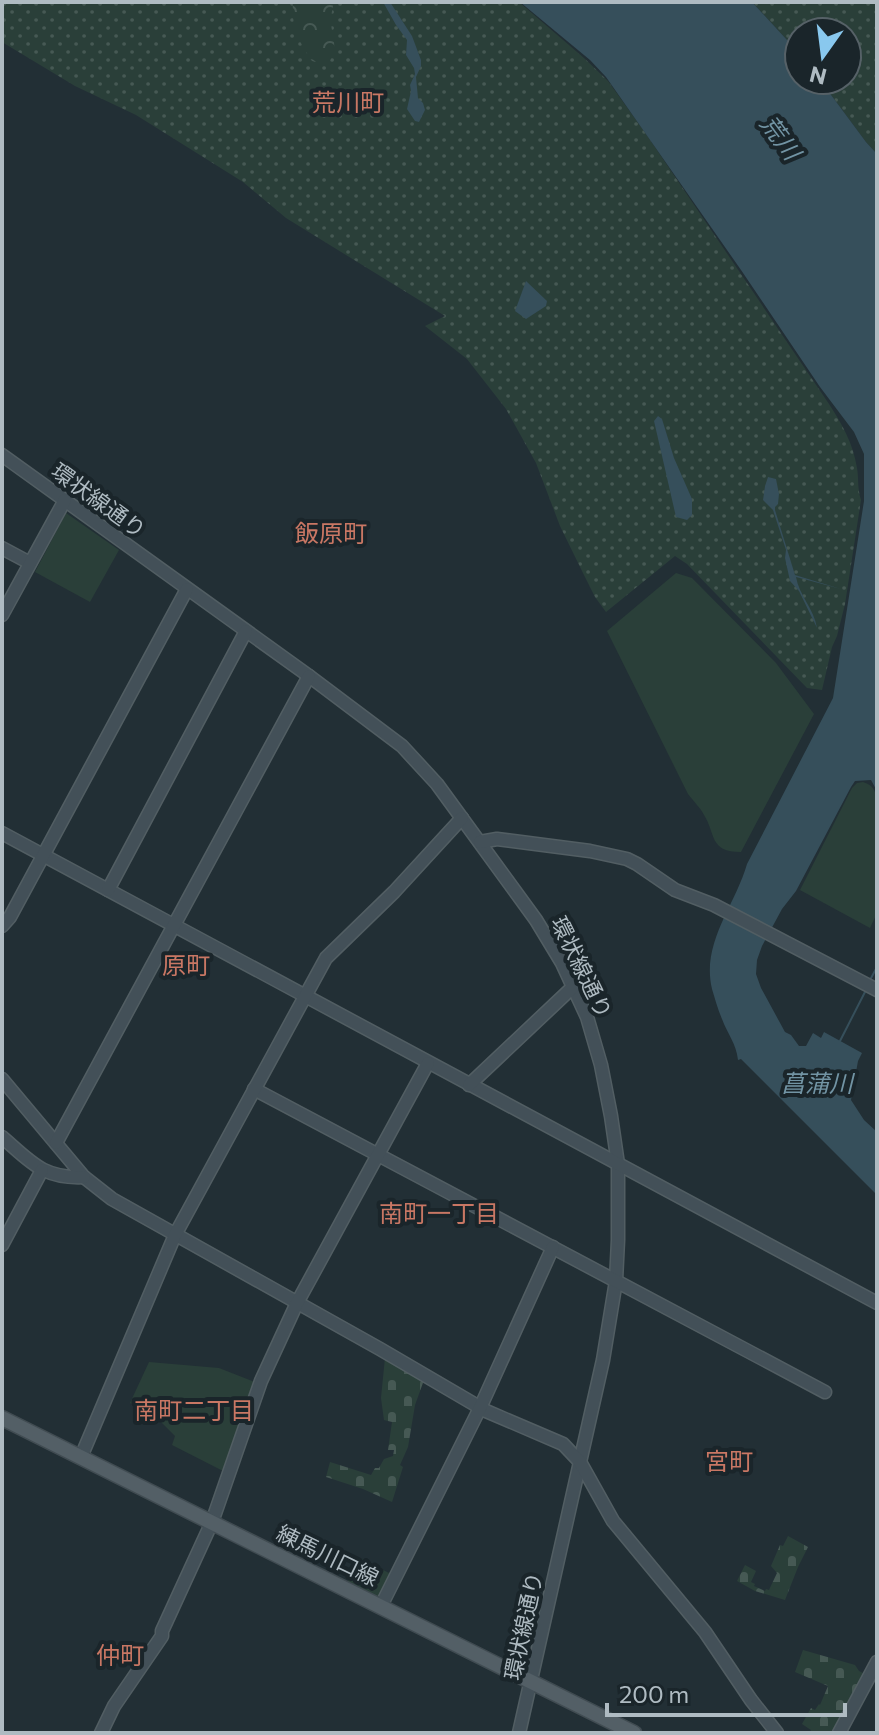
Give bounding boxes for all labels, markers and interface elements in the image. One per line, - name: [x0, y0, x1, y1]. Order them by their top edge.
- north arrow: [783, 16, 863, 96]
- text: N: [807, 61, 829, 91]
- district label: 荒川町: [312, 87, 384, 116]
- water label: 荒川: [755, 109, 809, 167]
- street label: 環状線通り: [47, 457, 151, 543]
- district label: 飯原町: [295, 518, 367, 547]
- street label: 環状線通り: [546, 912, 618, 1022]
- district label: 原町: [162, 950, 210, 979]
- water label: 菖蒲川: [781, 1068, 856, 1097]
- district label: 南町一丁目: [379, 1198, 499, 1227]
- district label: 南町二丁目: [134, 1395, 254, 1424]
- district label: 宮町: [705, 1446, 753, 1475]
- street label: 練馬川口線: [273, 1519, 383, 1591]
- street label: 環状線通り: [498, 1569, 548, 1683]
- district label: 仲町: [96, 1640, 144, 1669]
- scale bar: [607, 1667, 845, 1717]
- text: 200 m: [619, 1679, 689, 1708]

